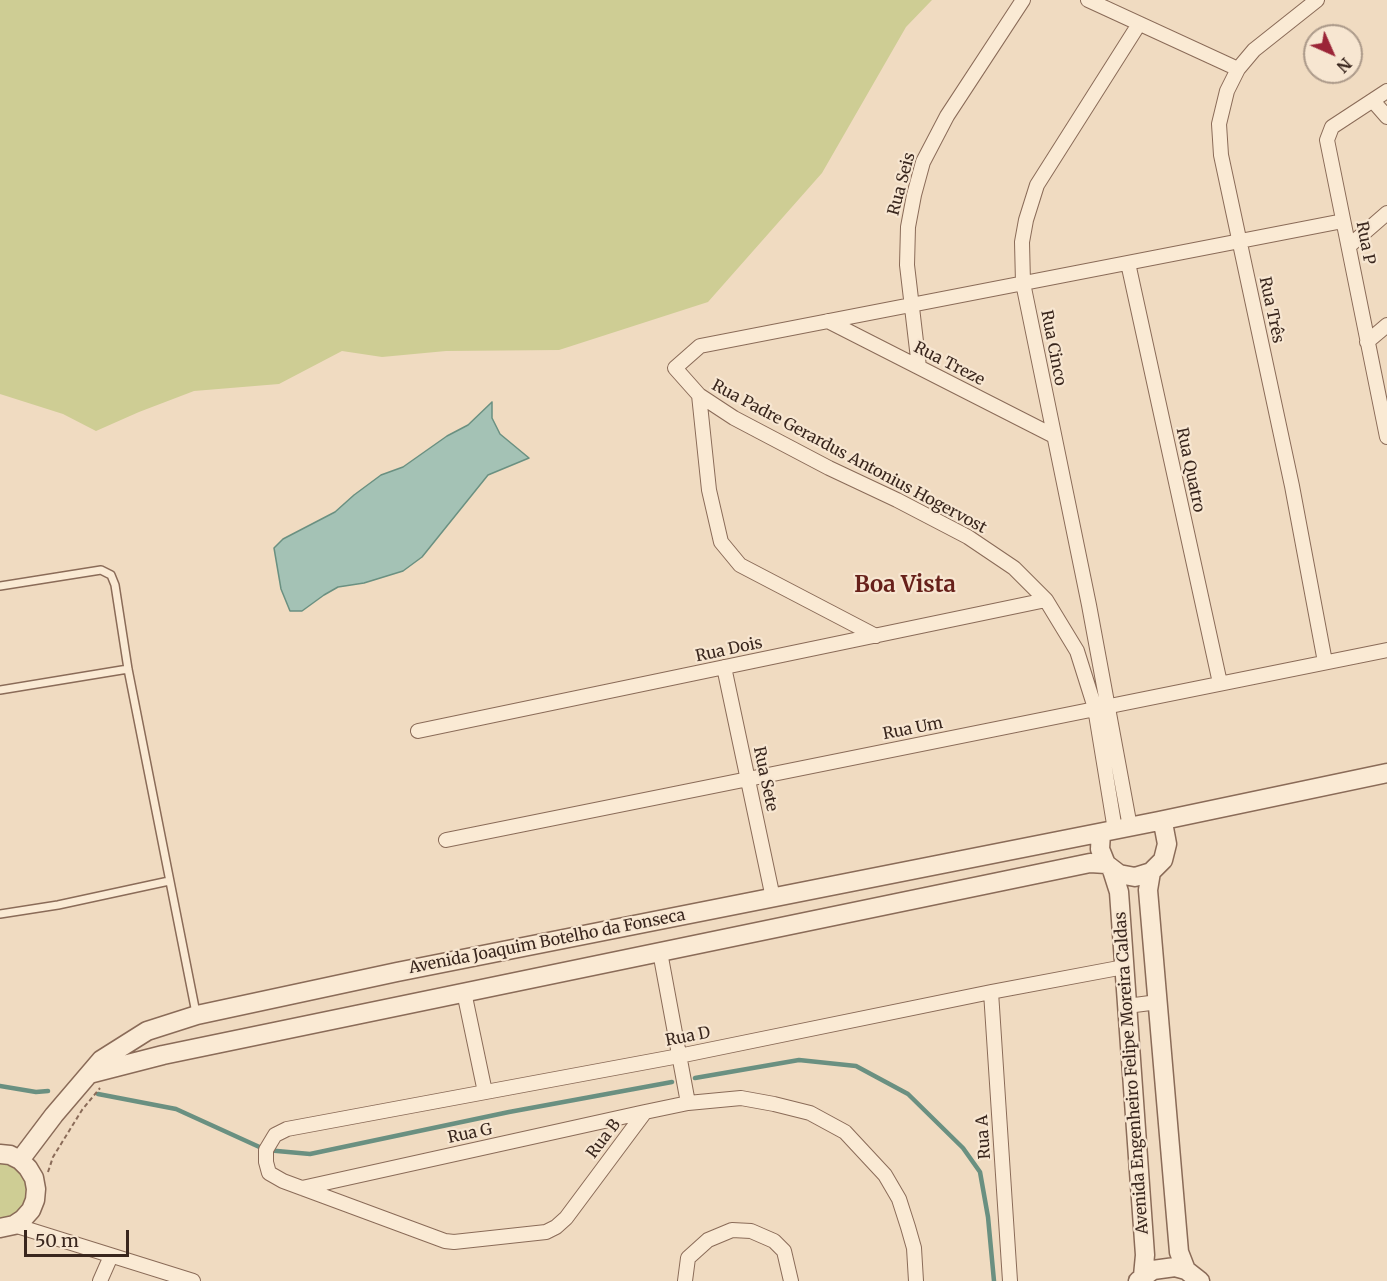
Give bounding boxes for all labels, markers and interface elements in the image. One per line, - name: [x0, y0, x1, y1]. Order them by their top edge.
- north arrow: [1303, 24, 1363, 84]
- text: N: [1333, 54, 1356, 77]
- street label: Rua Seis: [884, 150, 920, 218]
- street label: Rua P: [1351, 220, 1379, 266]
- street label: Rua Três: [1255, 275, 1287, 345]
- street label: Rua Cinco: [1036, 309, 1070, 387]
- street label: Rua Treze: [911, 338, 987, 390]
- street label: Rua Padre Gerardus Antonius Hogervost: [708, 376, 990, 538]
- street label: Rua Quatro: [1172, 426, 1208, 514]
- district label: Boa Vista: [854, 573, 956, 599]
- street label: Rua Dois: [694, 634, 764, 666]
- street label: Rua Um: [881, 714, 945, 744]
- street label: Rua Sete: [749, 745, 781, 813]
- street label: Avenida Joaquim Botelho da Fonseca: [407, 906, 687, 978]
- street label: Avenida Engenheiro Felipe Moreira Caldas: [1111, 911, 1153, 1235]
- street label: Rua D: [664, 1023, 712, 1051]
- street label: Rua A: [973, 1114, 995, 1160]
- street label: Rua B: [583, 1116, 625, 1162]
- street label: Rua G: [446, 1120, 494, 1148]
- scale bar: [27, 1218, 132, 1256]
- text: 50 m: [35, 1229, 79, 1252]

